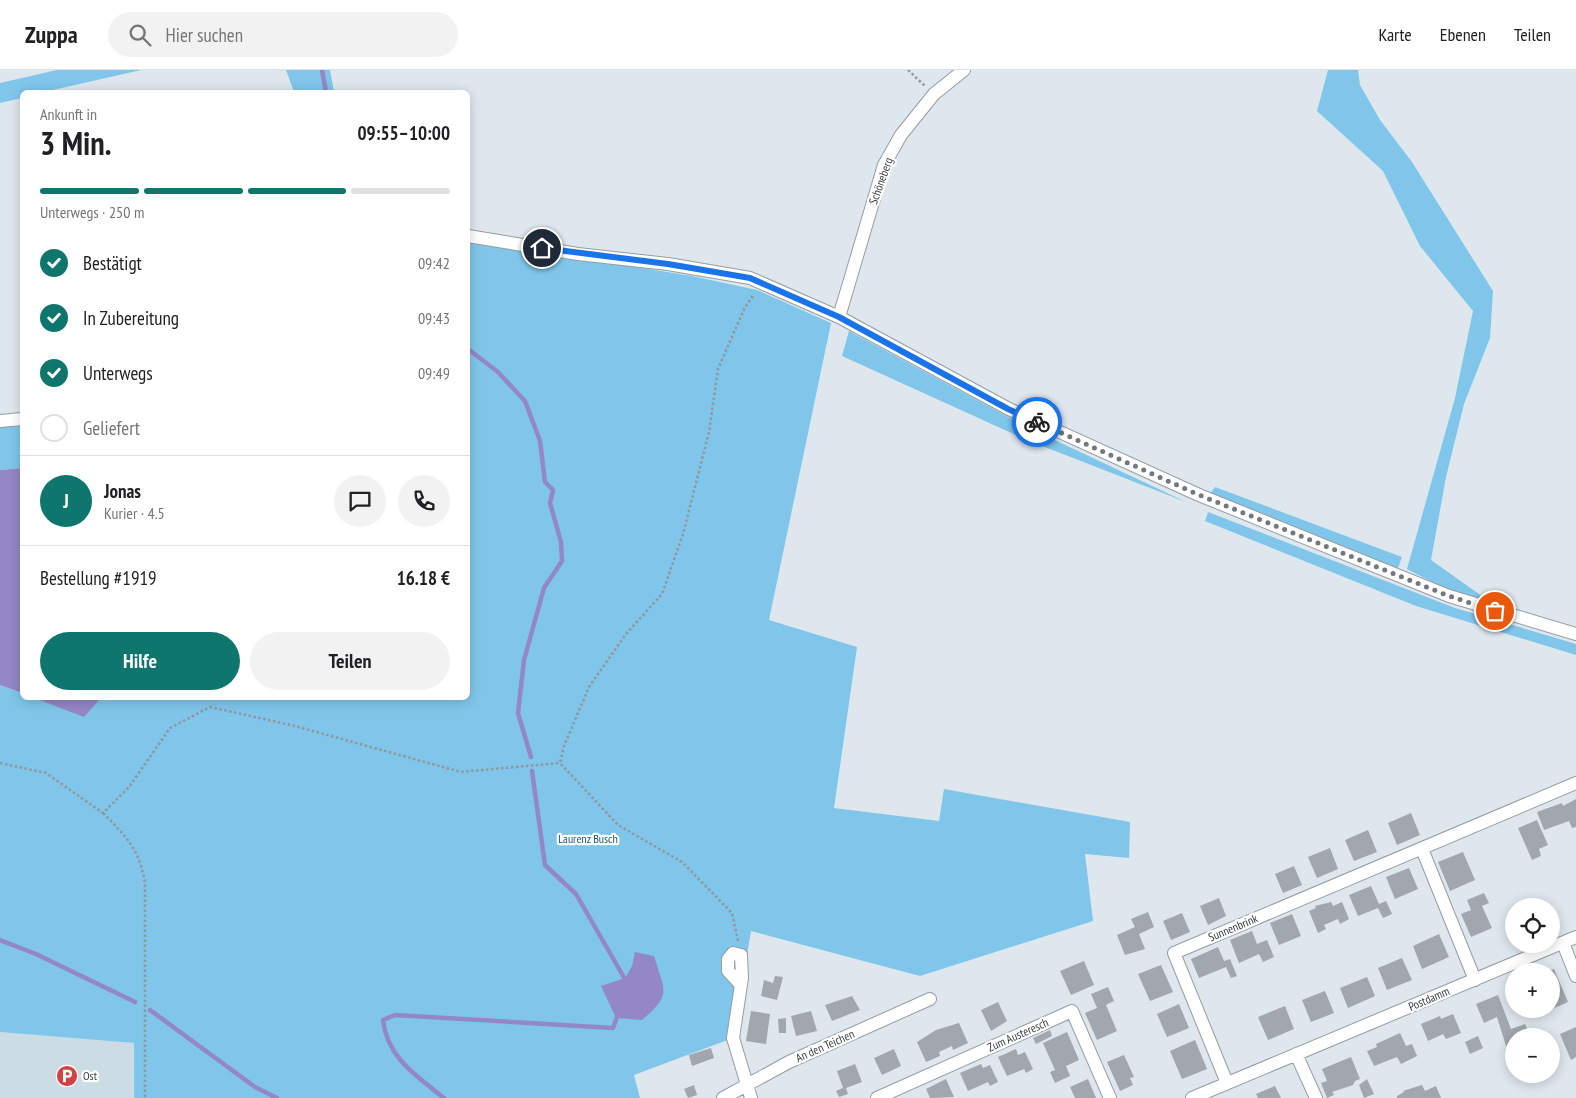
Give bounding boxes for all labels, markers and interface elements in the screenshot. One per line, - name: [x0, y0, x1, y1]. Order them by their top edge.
- search box: [108, 12, 458, 57]
- text: Zuppa: [25, 19, 78, 50]
- icon: search: [126, 21, 154, 49]
- text: Hier suchen: [166, 23, 243, 47]
- text: Karte: [1378, 23, 1412, 46]
- text: Ebenen: [1440, 23, 1486, 46]
- text: Teilen: [1514, 23, 1551, 46]
- text: Ankunft in: [40, 104, 97, 124]
- text: 09:55–10:00: [357, 121, 450, 145]
- text: 3 Min.: [40, 122, 111, 164]
- street label: Schöneberg: [865, 155, 896, 206]
- text: Unterwegs · 250 m: [40, 202, 144, 222]
- pin: [521, 227, 563, 269]
- icon: home: [528, 234, 556, 262]
- icon: check: [40, 249, 68, 277]
- text: Bestätigt: [83, 251, 142, 275]
- text: 09:42: [418, 253, 450, 273]
- icon: check: [40, 304, 68, 332]
- text: In Zubereitung: [83, 306, 179, 330]
- text: 09:43: [418, 308, 450, 328]
- icon: check: [40, 359, 68, 387]
- text: Unterwegs: [83, 361, 153, 385]
- text: 09:49: [418, 363, 450, 383]
- courier: [1012, 397, 1062, 447]
- icon: bike: [1023, 408, 1051, 436]
- text: Geliefert: [83, 416, 140, 440]
- button: chat: [334, 475, 386, 527]
- button: phone: [398, 475, 450, 527]
- text: Jonas: [104, 479, 141, 503]
- text: J: [63, 489, 69, 513]
- text: Kurier · 4.5: [104, 503, 165, 523]
- text: Bestellung #1919: [40, 566, 157, 590]
- text: 16.18 €: [397, 566, 450, 590]
- pin: [1474, 590, 1516, 632]
- icon: bag: [1481, 597, 1509, 625]
- button: Hilfe: [40, 632, 240, 690]
- button: Teilen: [250, 632, 450, 690]
- park label: Laurenz Busch: [558, 831, 618, 846]
- map controls: [1505, 898, 1560, 1083]
- button: locate: [1505, 898, 1560, 953]
- street label: Sunnenbrink: [1206, 910, 1260, 945]
- button: +: [1505, 963, 1560, 1018]
- street label: Postdamm: [1406, 983, 1452, 1014]
- street label: Zum Austeresch: [985, 1014, 1051, 1055]
- street label: An den Teichen: [793, 1026, 856, 1065]
- button: −: [1505, 1028, 1560, 1083]
- parking icon: Ost: [55, 1064, 79, 1088]
- place label: Ost: [83, 1068, 98, 1083]

